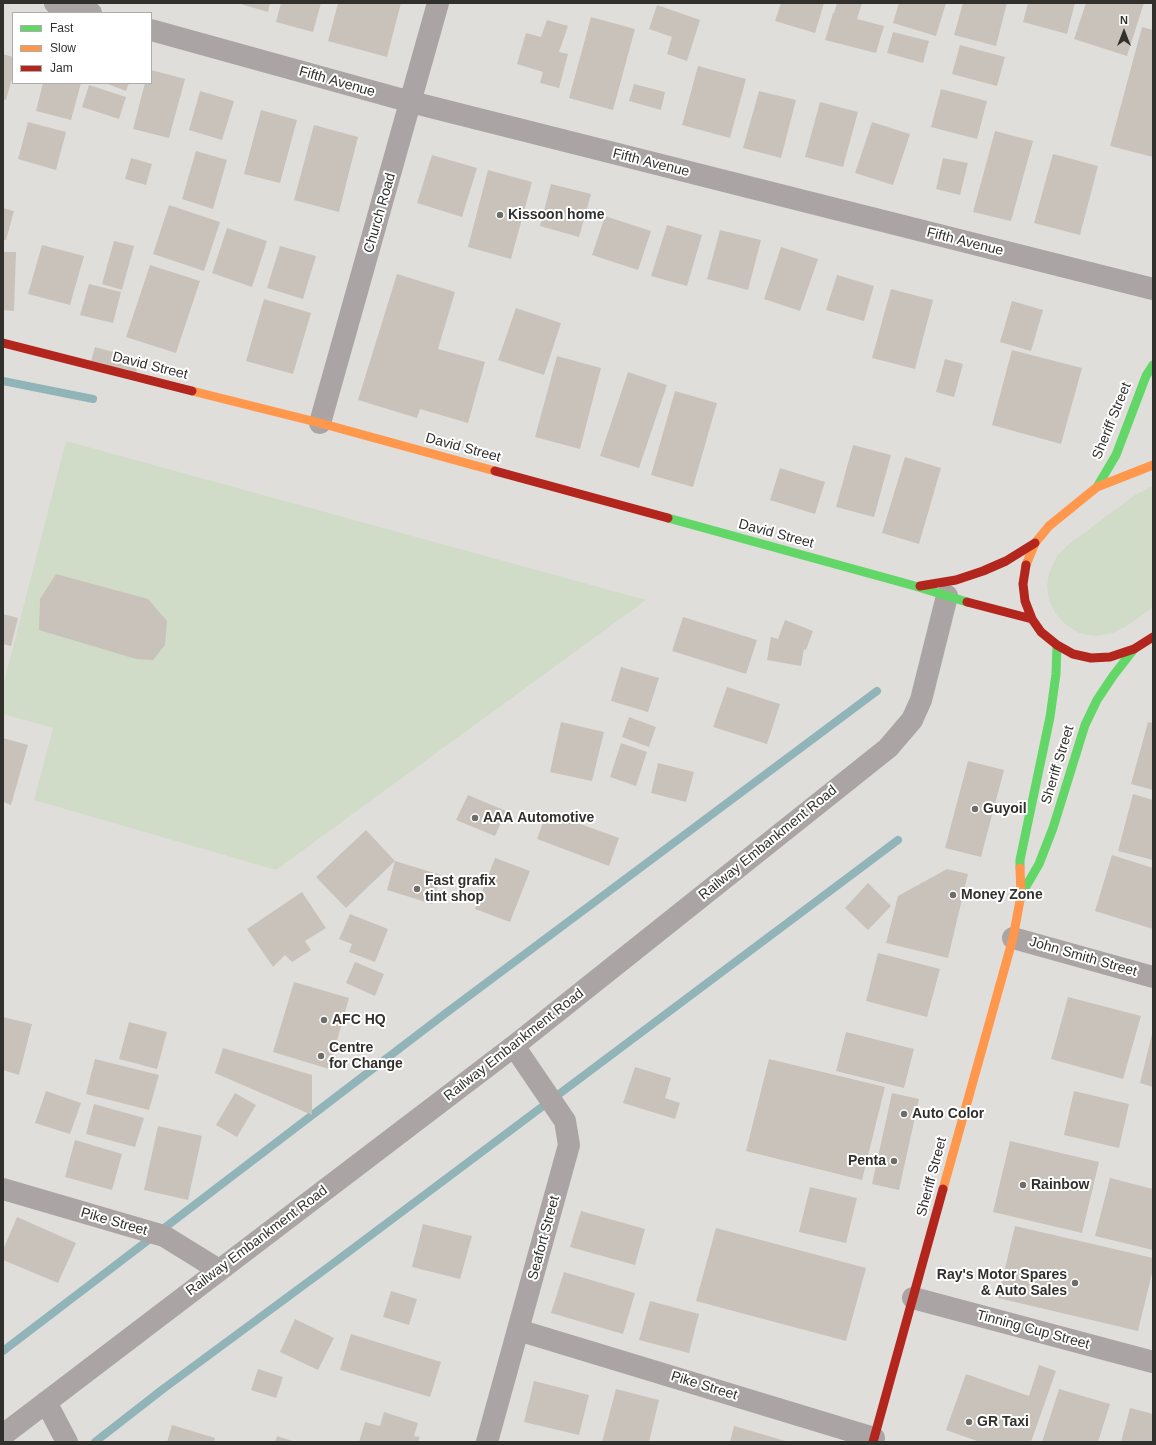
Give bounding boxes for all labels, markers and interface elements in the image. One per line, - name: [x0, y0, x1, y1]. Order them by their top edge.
- legend: [12, 12, 152, 84]
- north arrow: [1104, 12, 1144, 52]
- text: N: [1120, 14, 1128, 26]
- text: Fast: [50, 21, 73, 35]
- text: Slow: [50, 41, 76, 55]
- text: Jam: [50, 61, 73, 75]
- street label: Fifth Avenue: [297, 63, 377, 101]
- street label: Fifth Avenue: [611, 145, 691, 181]
- street label: Church Road: [361, 171, 399, 255]
- place label: Kissoon home: [508, 207, 604, 223]
- marker: Kissoon home: [495, 210, 505, 220]
- street label: Fifth Avenue: [925, 224, 1005, 260]
- street label: David Street: [111, 349, 189, 383]
- street label: Sheriff Street: [1089, 380, 1135, 462]
- street label: David Street: [424, 430, 502, 466]
- street label: David Street: [737, 516, 815, 552]
- street label: Sheriff Street: [1038, 724, 1078, 806]
- street label: Railway Embankment Road: [696, 782, 840, 904]
- place label: Guyoil: [983, 801, 1027, 817]
- marker: Guyoil: [970, 804, 980, 814]
- place label: AAA Automotive: [483, 810, 594, 826]
- marker: AAA Automotive: [470, 813, 480, 823]
- place label: Fast grafix tint shop: [425, 873, 496, 906]
- marker: Fast grafix tint shop: [412, 884, 422, 894]
- place label: Money Zone: [961, 887, 1043, 903]
- marker: Money Zone: [948, 890, 958, 900]
- street label: John Smith Street: [1027, 934, 1139, 980]
- street label: Railway Embankment Road: [441, 985, 587, 1105]
- place label: AFC HQ: [332, 1012, 386, 1028]
- marker: AFC HQ: [319, 1015, 329, 1025]
- place label: Centre for Change: [329, 1040, 403, 1072]
- marker: Centre for Change: [316, 1051, 326, 1061]
- place label: Auto Color: [912, 1106, 984, 1122]
- marker: Auto Color: [899, 1109, 909, 1119]
- street label: Sheriff Street: [913, 1135, 951, 1219]
- place label: Penta: [848, 1153, 886, 1169]
- marker: Penta: [889, 1156, 899, 1166]
- place label: Rainbow: [1031, 1177, 1089, 1193]
- marker: Rainbow: [1018, 1180, 1028, 1190]
- street label: Railway Embankment Road: [183, 1182, 331, 1300]
- street label: Seafort Street: [525, 1194, 563, 1282]
- street label: Pike Street: [79, 1204, 149, 1240]
- place label: Ray's Motor Spares & Auto Sales: [937, 1267, 1067, 1300]
- marker: Ray's Motor Spares & Auto Sales: [1070, 1278, 1080, 1288]
- street label: Tinning Cup Street: [975, 1307, 1091, 1353]
- street label: Pike Street: [669, 1368, 739, 1404]
- place label: GR Taxi: [977, 1414, 1029, 1430]
- marker: GR Taxi: [964, 1417, 974, 1427]

